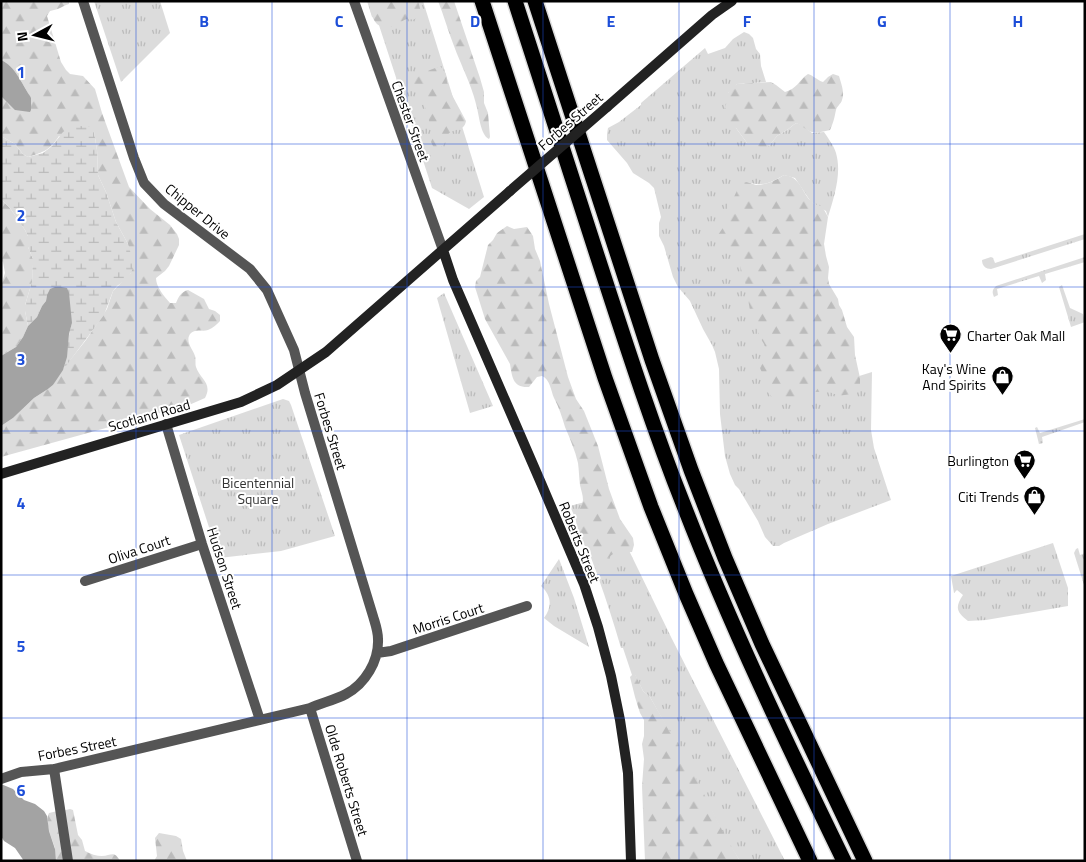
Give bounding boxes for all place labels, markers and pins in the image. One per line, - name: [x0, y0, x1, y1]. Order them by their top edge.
- supermarket icon: Charter Oak Mall: [939, 323, 963, 354]
- place label: Charter Oak Mall: [967, 325, 1065, 346]
- place label: Kay's Wine And Spirits: [922, 358, 986, 395]
- shop icon: Kay's Wine And Spirits: [990, 364, 1014, 395]
- supermarket icon: Burlington: [1013, 448, 1037, 479]
- place label: Burlington: [947, 450, 1009, 471]
- shop icon: Citi Trends: [1023, 484, 1047, 515]
- place label: Citi Trends: [958, 486, 1019, 507]

